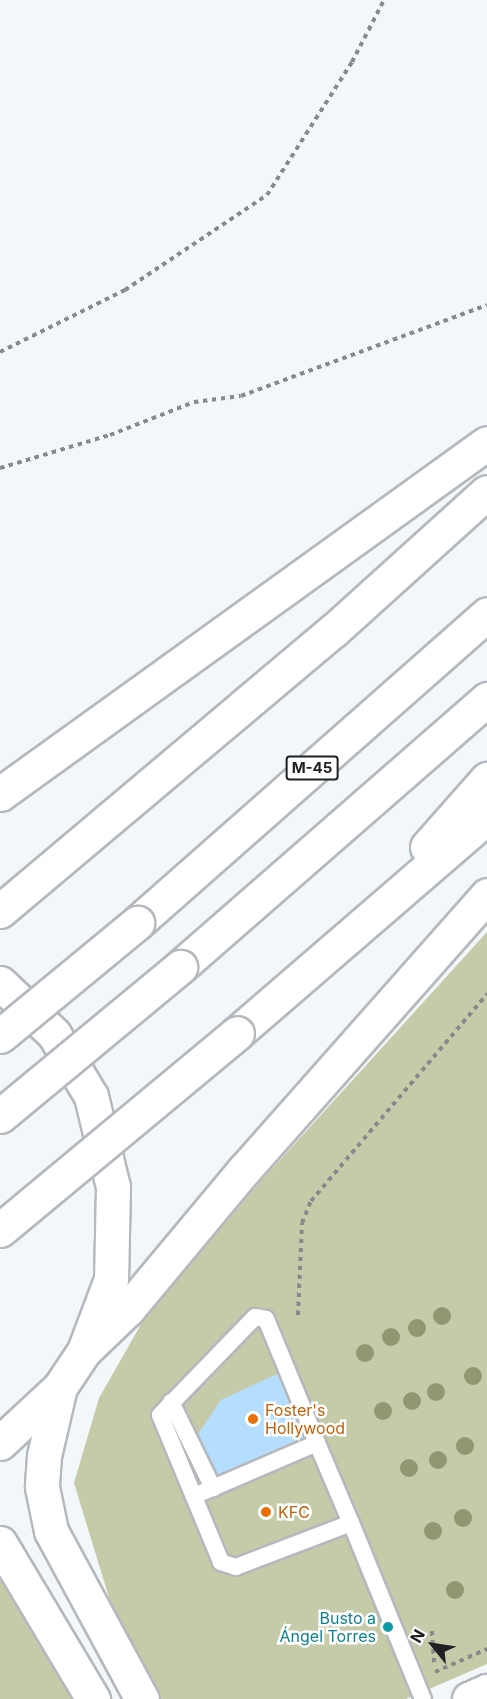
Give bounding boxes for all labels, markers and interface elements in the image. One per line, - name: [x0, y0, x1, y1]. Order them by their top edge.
- road number: M-45: [285, 756, 339, 780]
- place label: Foster's Hollywood: [265, 1400, 345, 1438]
- marker: Foster's Hollywood: [246, 1412, 260, 1426]
- place label: KFC: [278, 1502, 310, 1522]
- marker: KFC: [259, 1505, 273, 1519]
- place label: Busto a Ángel Torres: [280, 1608, 376, 1646]
- north arrow: [403, 1615, 463, 1675]
- marker: Busto a Ángel Torres: [381, 1620, 395, 1634]
- text: N: [406, 1626, 429, 1646]

